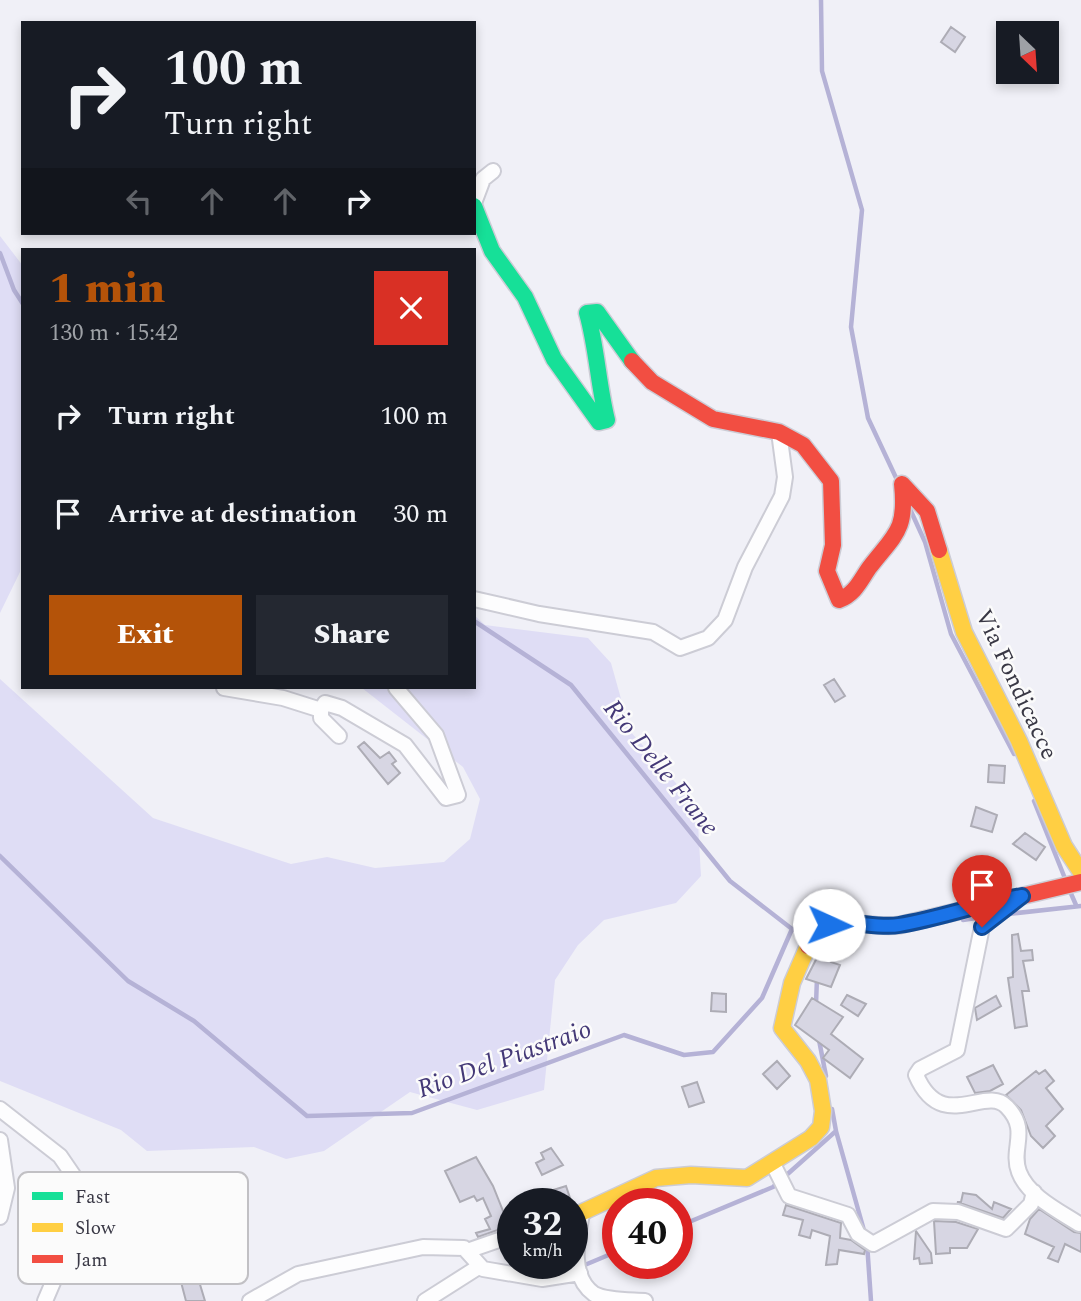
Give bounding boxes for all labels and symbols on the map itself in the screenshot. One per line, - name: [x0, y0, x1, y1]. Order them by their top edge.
- north arrow: [996, 21, 1059, 84]
- street label: Via Fondicacce: [965, 603, 1067, 766]
- water label: Rio Delle Frane: [593, 690, 729, 845]
- pin: [952, 855, 1012, 927]
- position arrow: [792, 888, 866, 962]
- water label: Rio Del Piastraio: [411, 1009, 597, 1109]
- legend: [18, 1172, 248, 1284]
- text: Fast: [75, 1183, 111, 1212]
- speed limit sign: 40: [602, 1188, 693, 1279]
- text: Slow: [75, 1214, 116, 1243]
- text: Jam: [75, 1246, 107, 1275]

